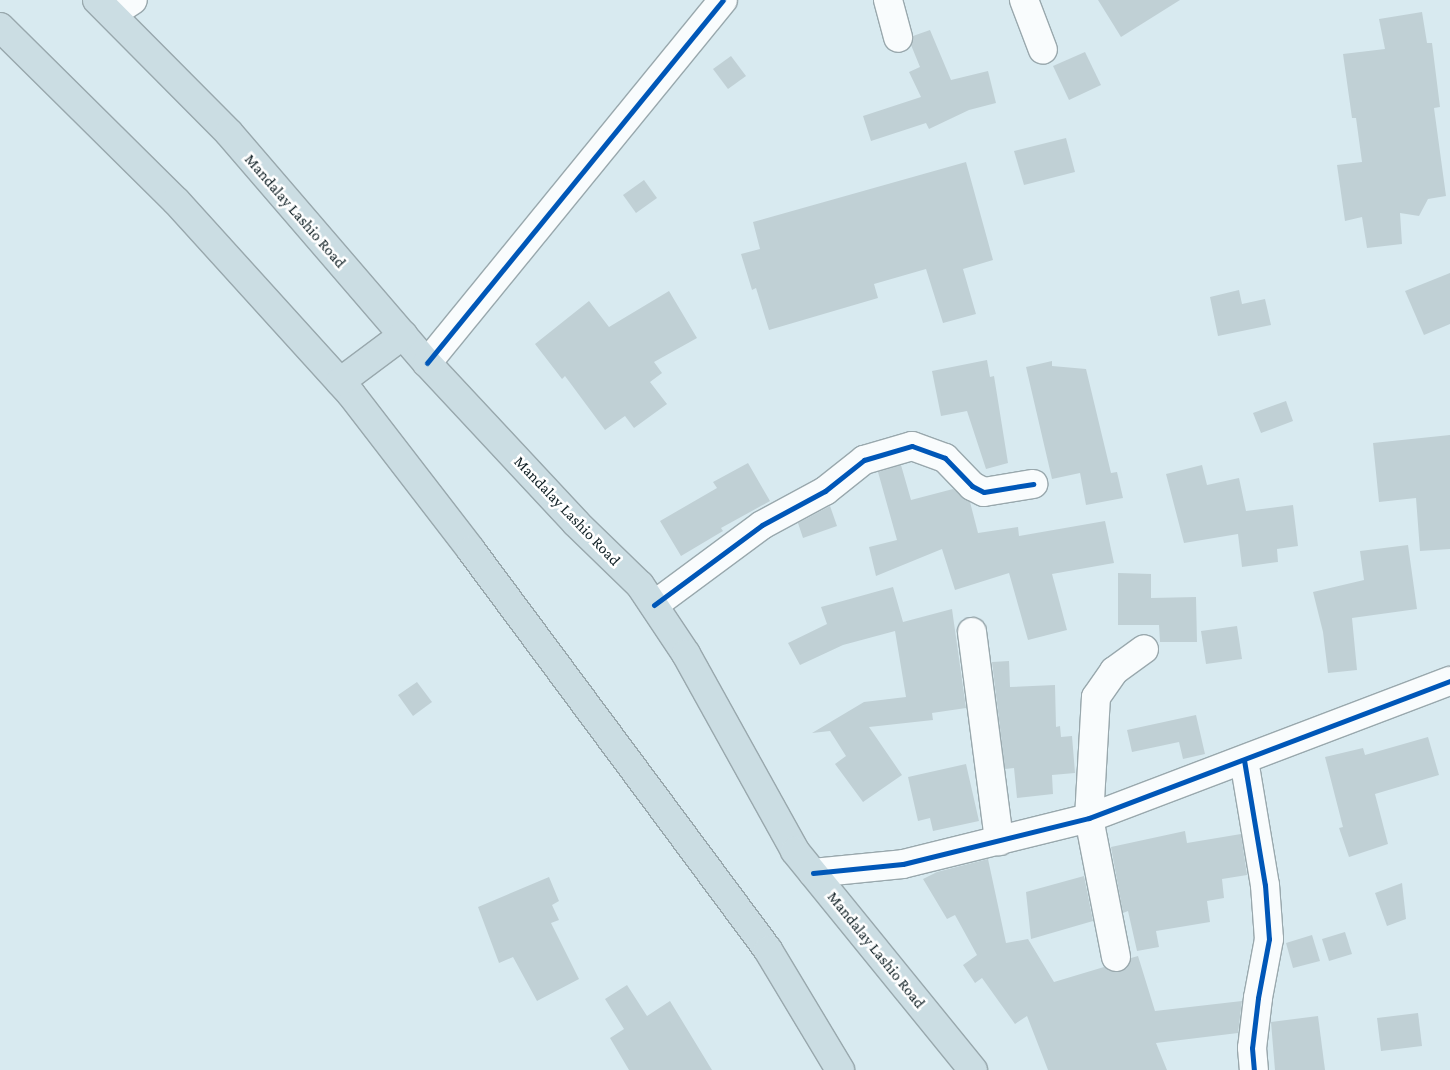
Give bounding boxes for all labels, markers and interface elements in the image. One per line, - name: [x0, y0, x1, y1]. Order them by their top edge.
- street label: Mandalay Lashio Road: [240, 150, 350, 272]
- street label: Mandalay Lashio Road: [510, 452, 624, 570]
- street label: Mandalay Lashio Road: [823, 888, 929, 1012]

